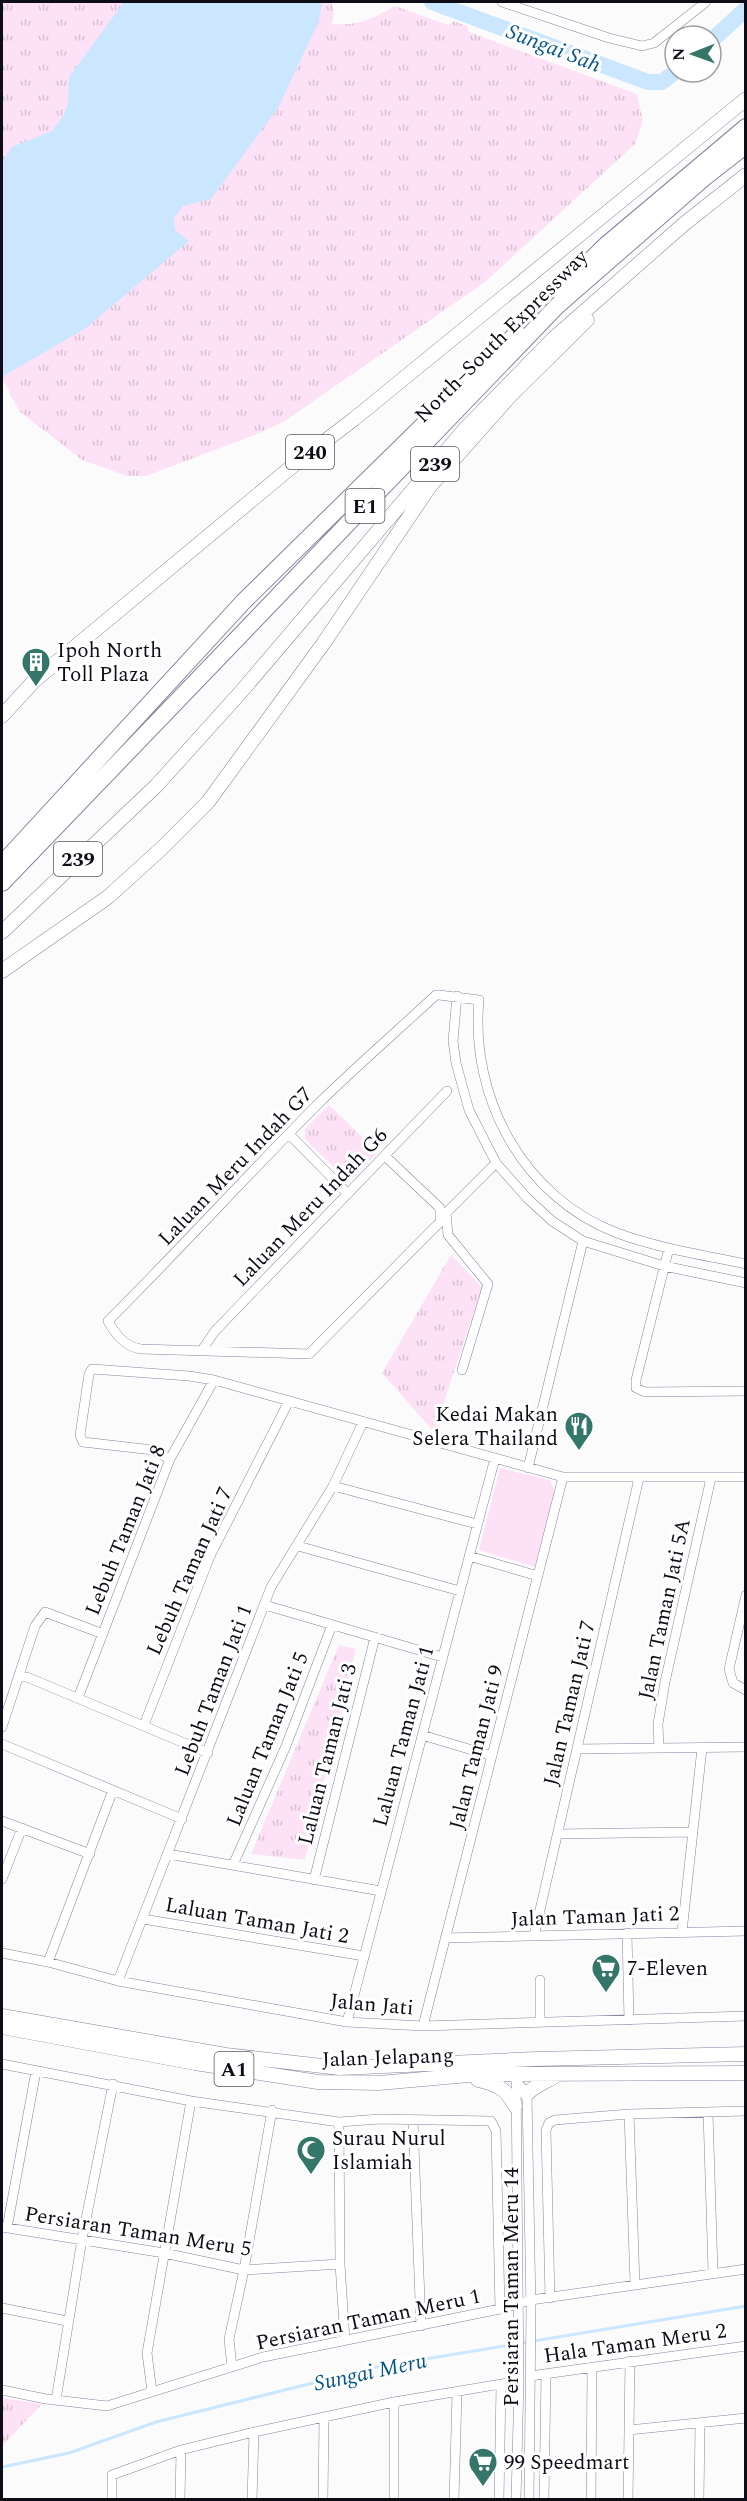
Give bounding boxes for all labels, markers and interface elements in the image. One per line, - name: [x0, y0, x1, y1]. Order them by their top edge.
- water label: Sungai Sah: [501, 15, 606, 82]
- north arrow: [663, 24, 723, 84]
- text: N: [667, 48, 691, 61]
- street label: North–South Expressway: [407, 242, 597, 431]
- road number: 240: [286, 435, 334, 469]
- road number: 239: [411, 447, 459, 481]
- road number: E1: [346, 489, 385, 523]
- place label: Ipoh North Toll Plaza: [57, 635, 162, 691]
- building icon: Ipoh North Toll Plaza: [20, 646, 52, 688]
- road number: 239: [54, 842, 102, 876]
- street label: Laluan Meru Indah G7: [151, 1080, 321, 1254]
- street label: Laluan Meru Indah G6: [226, 1121, 396, 1295]
- place label: Kedai Makan Selera Thailand: [412, 1399, 558, 1455]
- restaurant icon: Kedai Makan Selera Thailand: [563, 1410, 595, 1452]
- street label: Lebuh Taman Jati 8: [77, 1440, 175, 1620]
- street label: Lebuh Taman Jati 7: [138, 1482, 241, 1661]
- street label: Jalan Taman Jati 5A: [630, 1516, 700, 1703]
- street label: Lebuh Taman Jati 1: [167, 1600, 261, 1781]
- street label: Jalan Taman Jati 7: [535, 1618, 605, 1789]
- street label: Laluan Taman Jati 1: [364, 1642, 443, 1830]
- street label: Laluan Taman Jati 5: [218, 1647, 318, 1832]
- street label: Laluan Taman Jati 3: [290, 1660, 366, 1848]
- street label: Jalan Taman Jati 9: [441, 1662, 513, 1833]
- street label: Laluan Taman Jati 2: [162, 1889, 351, 1953]
- street label: Jalan Taman Jati 2: [510, 1898, 680, 1936]
- supermarket icon: 7-Eleven: [590, 1952, 622, 1994]
- place label: 7-Eleven: [627, 1953, 708, 1985]
- street label: Jalan Jati: [329, 1985, 415, 2025]
- street label: Jalan Jelapang: [322, 2040, 454, 2076]
- road number: A1: [214, 2052, 254, 2086]
- place label: Surau Nurul Islamiah: [332, 2123, 446, 2179]
- mosque icon: Surau Nurul Islamiah: [295, 2134, 327, 2176]
- street label: Persiaran Taman Meru 14: [496, 2167, 528, 2407]
- street label: Persiaran Taman Meru 5: [22, 2198, 254, 2266]
- street label: Persiaran Taman Meru 1: [253, 2281, 484, 2359]
- street label: Hala Taman Meru 2: [542, 2315, 729, 2373]
- water label: Sungai Meru: [311, 2344, 430, 2401]
- supermarket icon: 99 Speedmart: [467, 2446, 499, 2488]
- place label: 99 Speedmart: [504, 2447, 629, 2479]

